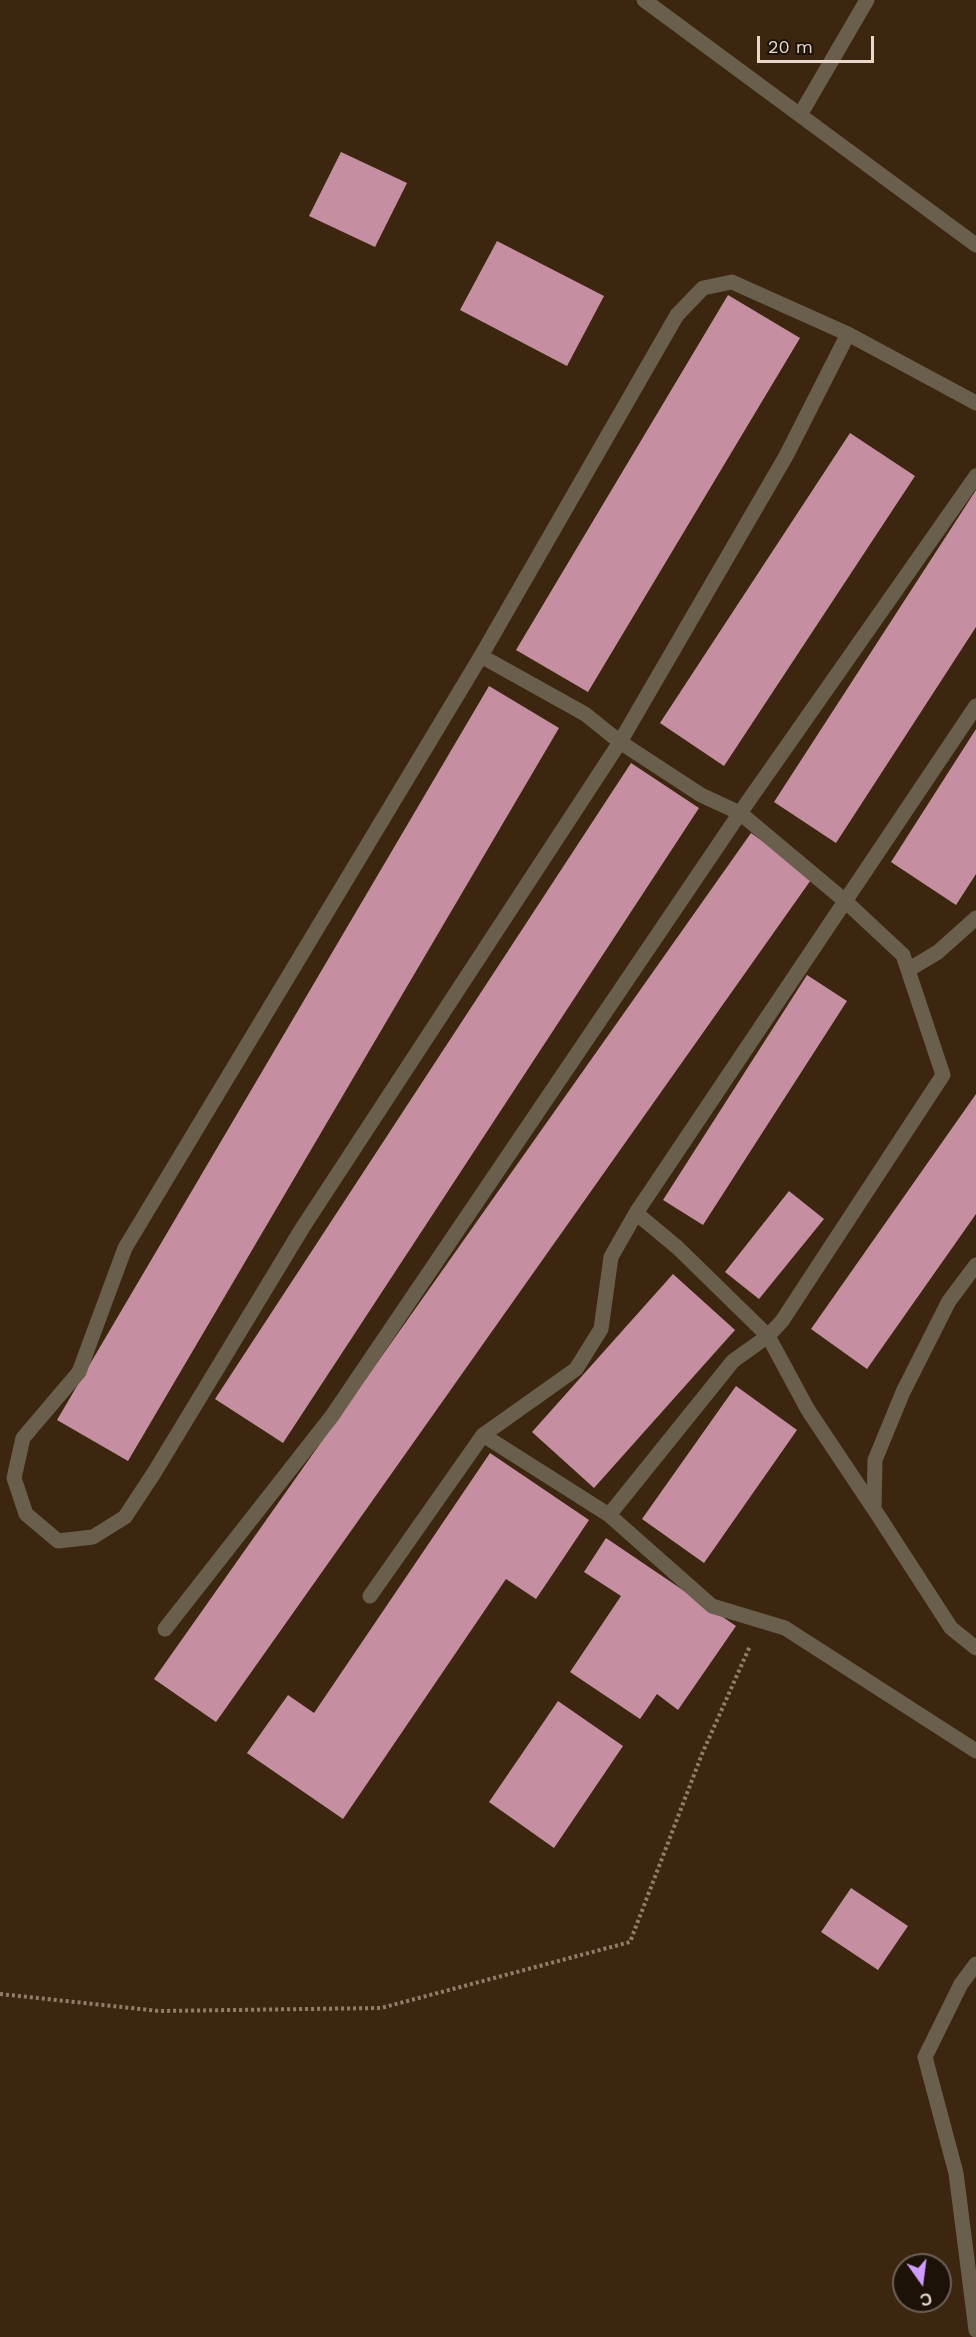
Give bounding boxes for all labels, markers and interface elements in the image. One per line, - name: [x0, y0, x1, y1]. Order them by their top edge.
- scale bar: [760, 24, 877, 62]
- text: 20 m: [768, 36, 813, 57]
- north arrow: [892, 2253, 952, 2313]
- text: С: [918, 2288, 934, 2310]

